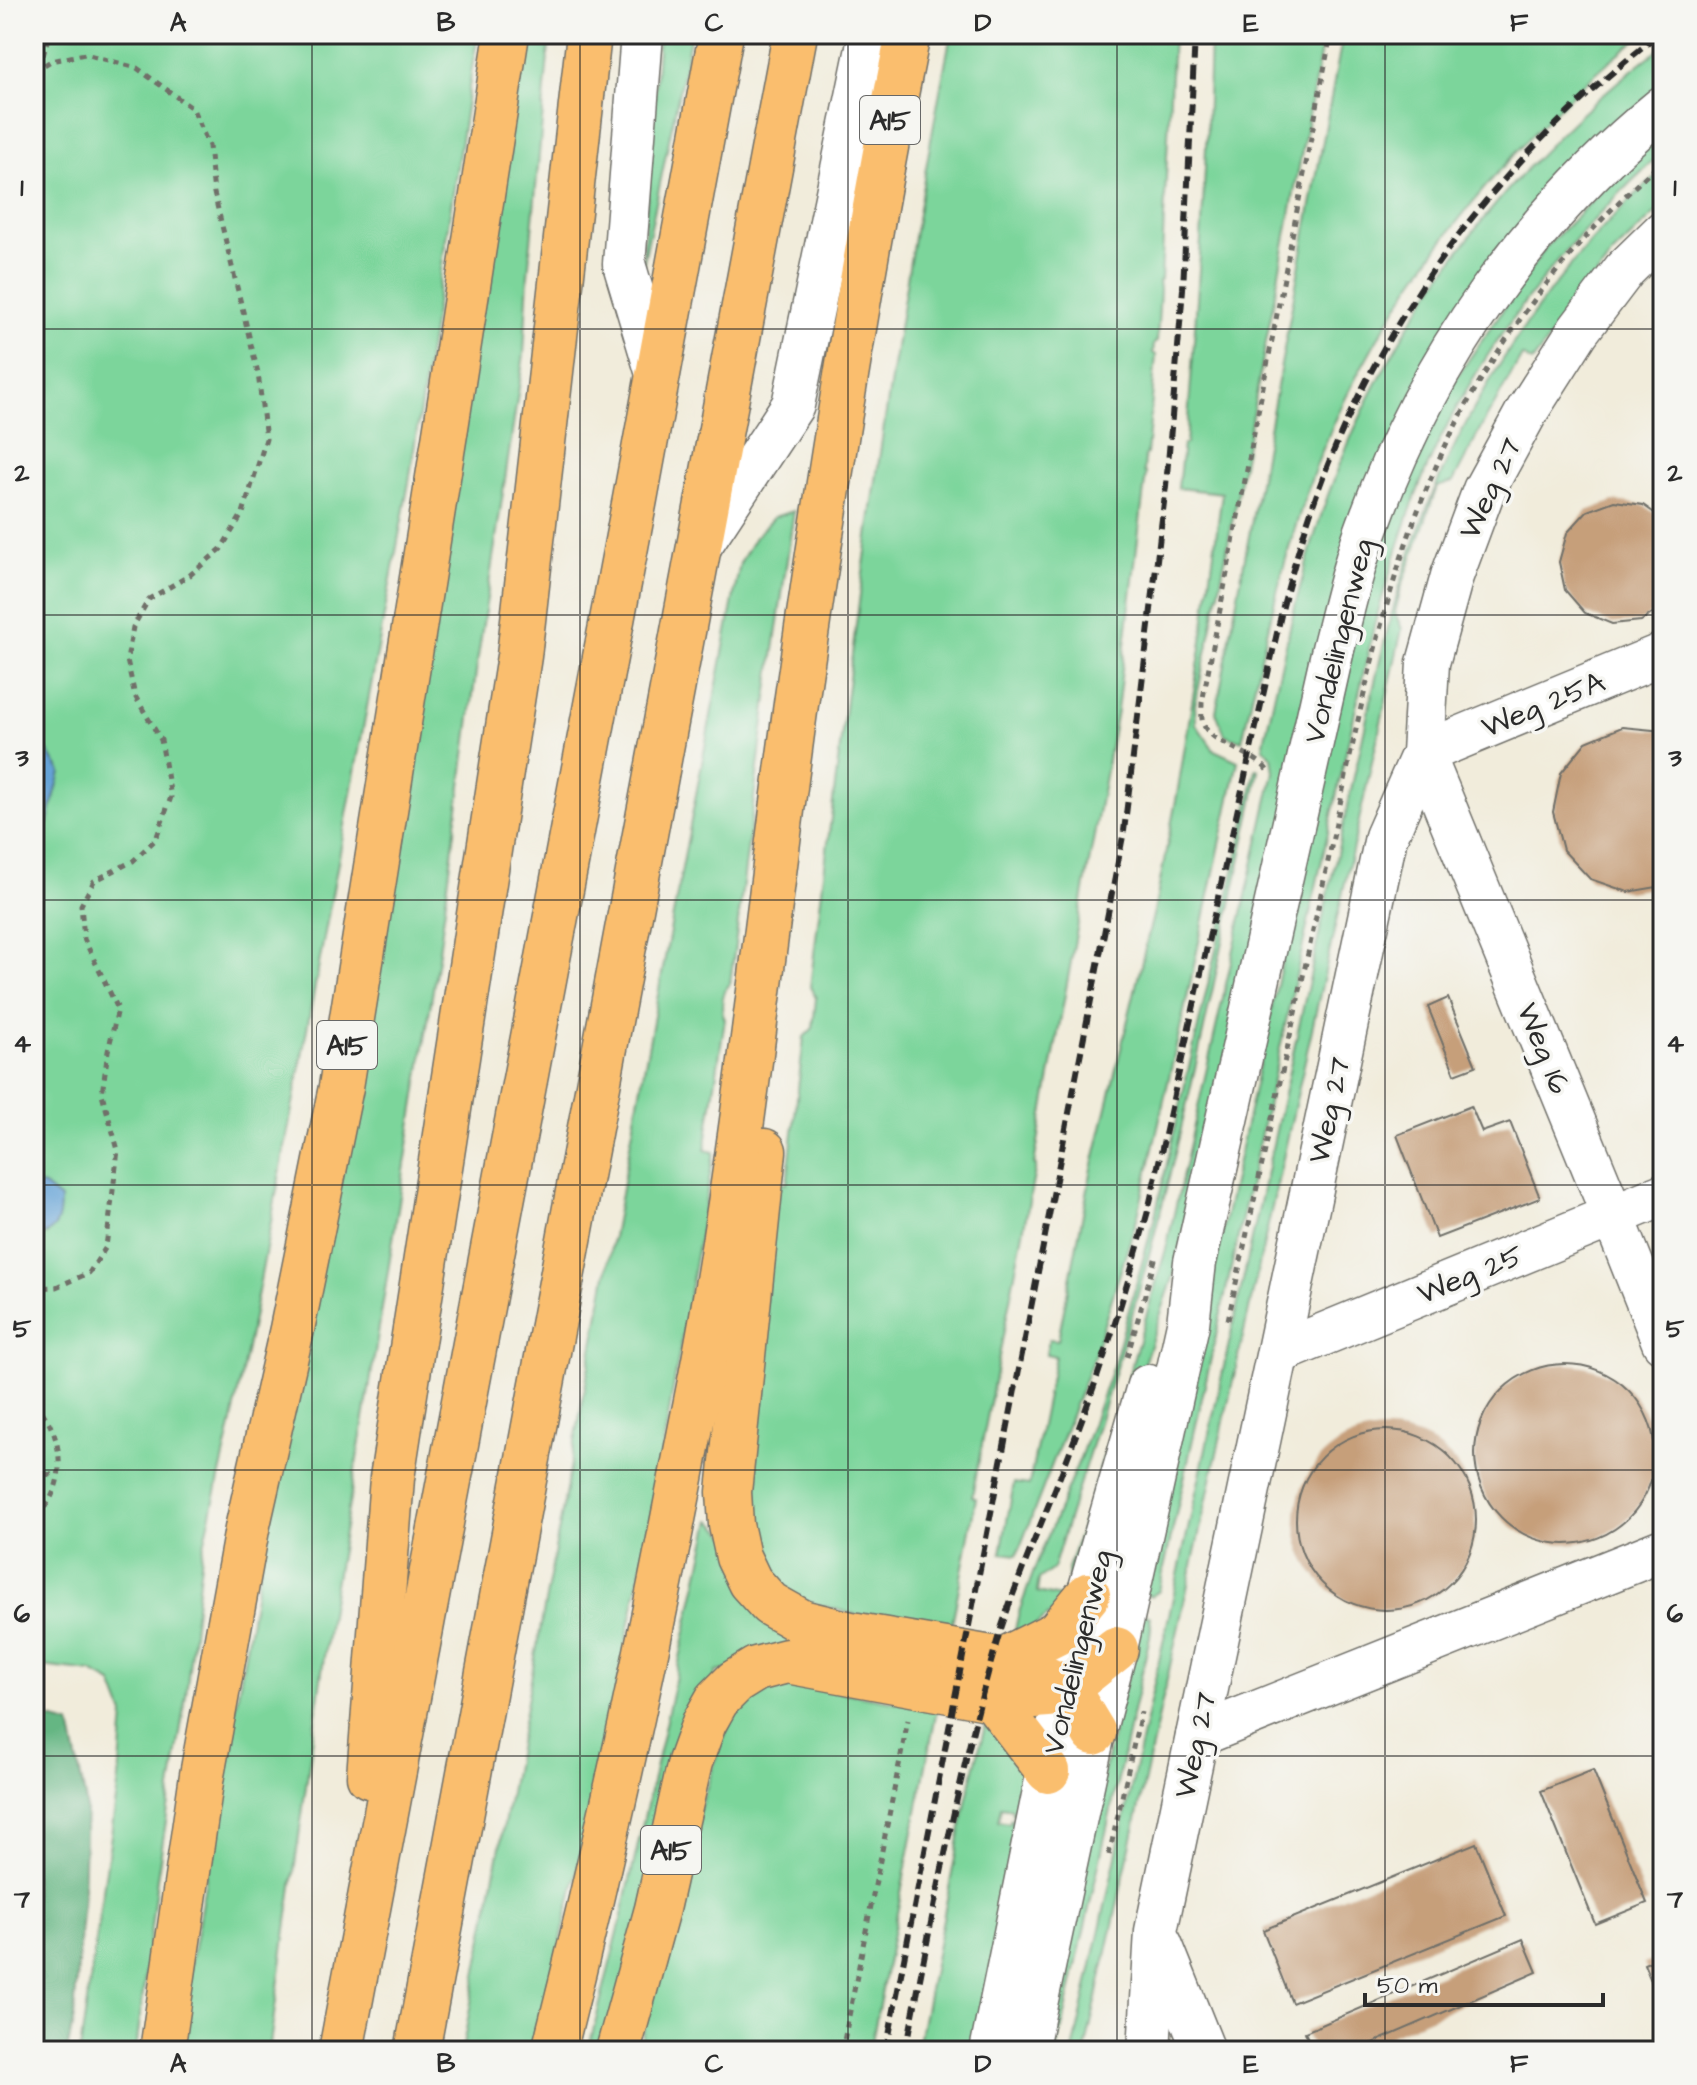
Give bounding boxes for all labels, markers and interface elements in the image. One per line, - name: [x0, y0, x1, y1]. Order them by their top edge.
- text: A: [170, 5, 187, 41]
- text: B: [437, 5, 456, 41]
- text: C: [705, 5, 724, 41]
- text: D: [975, 5, 992, 41]
- text: E: [1243, 5, 1259, 41]
- text: F: [1510, 5, 1529, 41]
- road number: A15: [860, 96, 920, 144]
- text: 1: [20, 170, 24, 206]
- text: 1: [1673, 170, 1677, 206]
- street label: Weg 27: [1449, 431, 1534, 546]
- text: 2: [14, 455, 30, 491]
- text: 2: [1667, 455, 1683, 491]
- street label: Vondelingenweg: [1293, 535, 1386, 748]
- street label: Weg 25A: [1475, 661, 1612, 750]
- text: 3: [14, 740, 29, 776]
- text: 3: [1667, 740, 1682, 776]
- street label: Weg 16: [1505, 997, 1580, 1101]
- road number: A15: [317, 1021, 377, 1069]
- text: 4: [13, 1026, 31, 1062]
- text: 4: [1666, 1026, 1684, 1062]
- street label: Weg 27: [1298, 1053, 1363, 1167]
- street label: Weg 25: [1411, 1235, 1530, 1316]
- text: 5: [13, 1311, 32, 1347]
- text: 5: [1666, 1311, 1685, 1347]
- street label: Vondelingenweg: [1032, 1546, 1125, 1759]
- text: 6: [14, 1596, 31, 1632]
- text: 6: [1667, 1596, 1684, 1632]
- street label: Weg 27: [1164, 1688, 1229, 1802]
- road number: A15: [641, 1826, 701, 1874]
- text: 7: [13, 1881, 30, 1917]
- text: 7: [1666, 1881, 1683, 1917]
- scale bar: [1365, 1957, 1603, 2007]
- text: 50 m: [1377, 1969, 1438, 2003]
- text: A: [170, 2046, 187, 2082]
- text: B: [437, 2046, 456, 2082]
- text: C: [705, 2046, 724, 2082]
- text: D: [975, 2046, 992, 2082]
- text: E: [1243, 2046, 1259, 2082]
- text: F: [1510, 2046, 1529, 2082]

